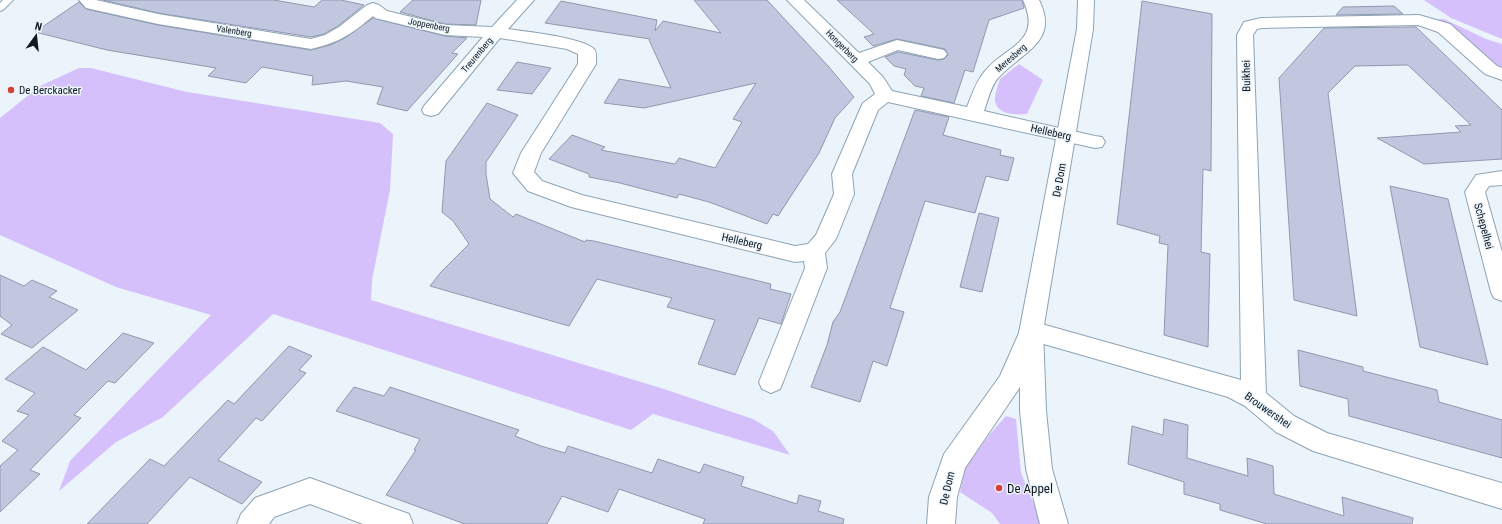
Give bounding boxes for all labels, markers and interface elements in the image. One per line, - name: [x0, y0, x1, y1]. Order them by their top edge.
- north arrow: [16, 16, 56, 56]
- street label: Joppenberg: [407, 16, 451, 34]
- text: N: [34, 20, 44, 34]
- street label: Valenberg: [216, 23, 252, 39]
- street label: Hongerberg: [824, 28, 860, 64]
- street label: Treurenberg: [459, 35, 495, 75]
- street label: Meresberg: [993, 42, 1029, 74]
- street label: Buikhei: [1240, 60, 1253, 92]
- place label: De Berckacker: [19, 84, 82, 97]
- marker: De Berckacker: [6, 85, 16, 95]
- street label: Helleberg: [1029, 121, 1073, 143]
- street label: De Dom: [1050, 162, 1069, 198]
- street label: Schepelhei: [1471, 202, 1496, 251]
- street label: Helleberg: [720, 230, 764, 252]
- street label: Brouwershei: [1242, 390, 1293, 431]
- street label: De Dom: [937, 470, 958, 506]
- place label: De Appel: [1007, 481, 1053, 496]
- marker: De Appel: [994, 483, 1004, 493]

